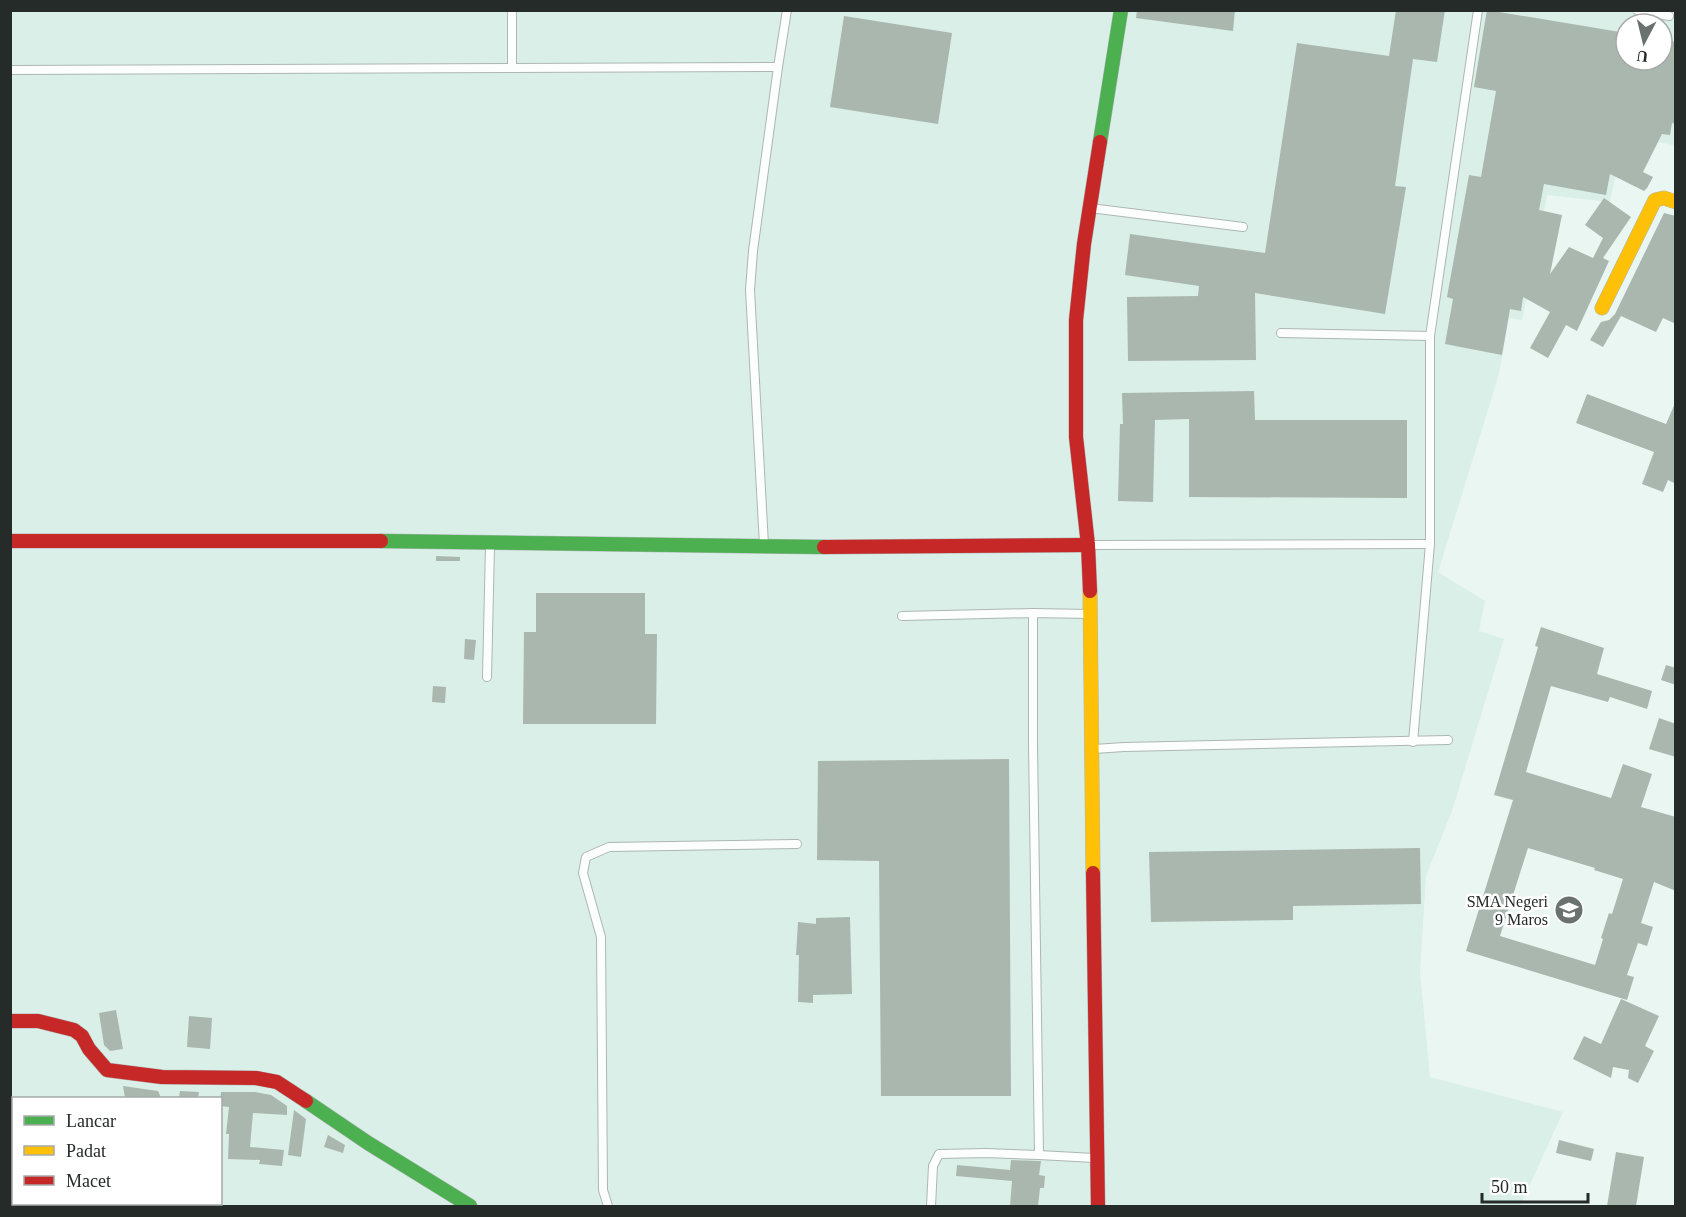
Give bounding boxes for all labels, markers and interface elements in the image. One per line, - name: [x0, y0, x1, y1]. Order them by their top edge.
- north arrow: [1614, 12, 1674, 72]
- text: U: [1635, 47, 1649, 66]
- place label: SMA Negeri 9 Maros: [1467, 893, 1549, 928]
- school or university icon: SMA Negeri 9 Maros: [1553, 894, 1585, 926]
- legend: [12, 1097, 222, 1205]
- text: Lancar: [66, 1111, 116, 1131]
- text: Padat: [66, 1141, 106, 1161]
- scale bar: [1482, 1166, 1588, 1204]
- text: Macet: [66, 1171, 111, 1191]
- text: 50 m: [1491, 1177, 1528, 1197]

